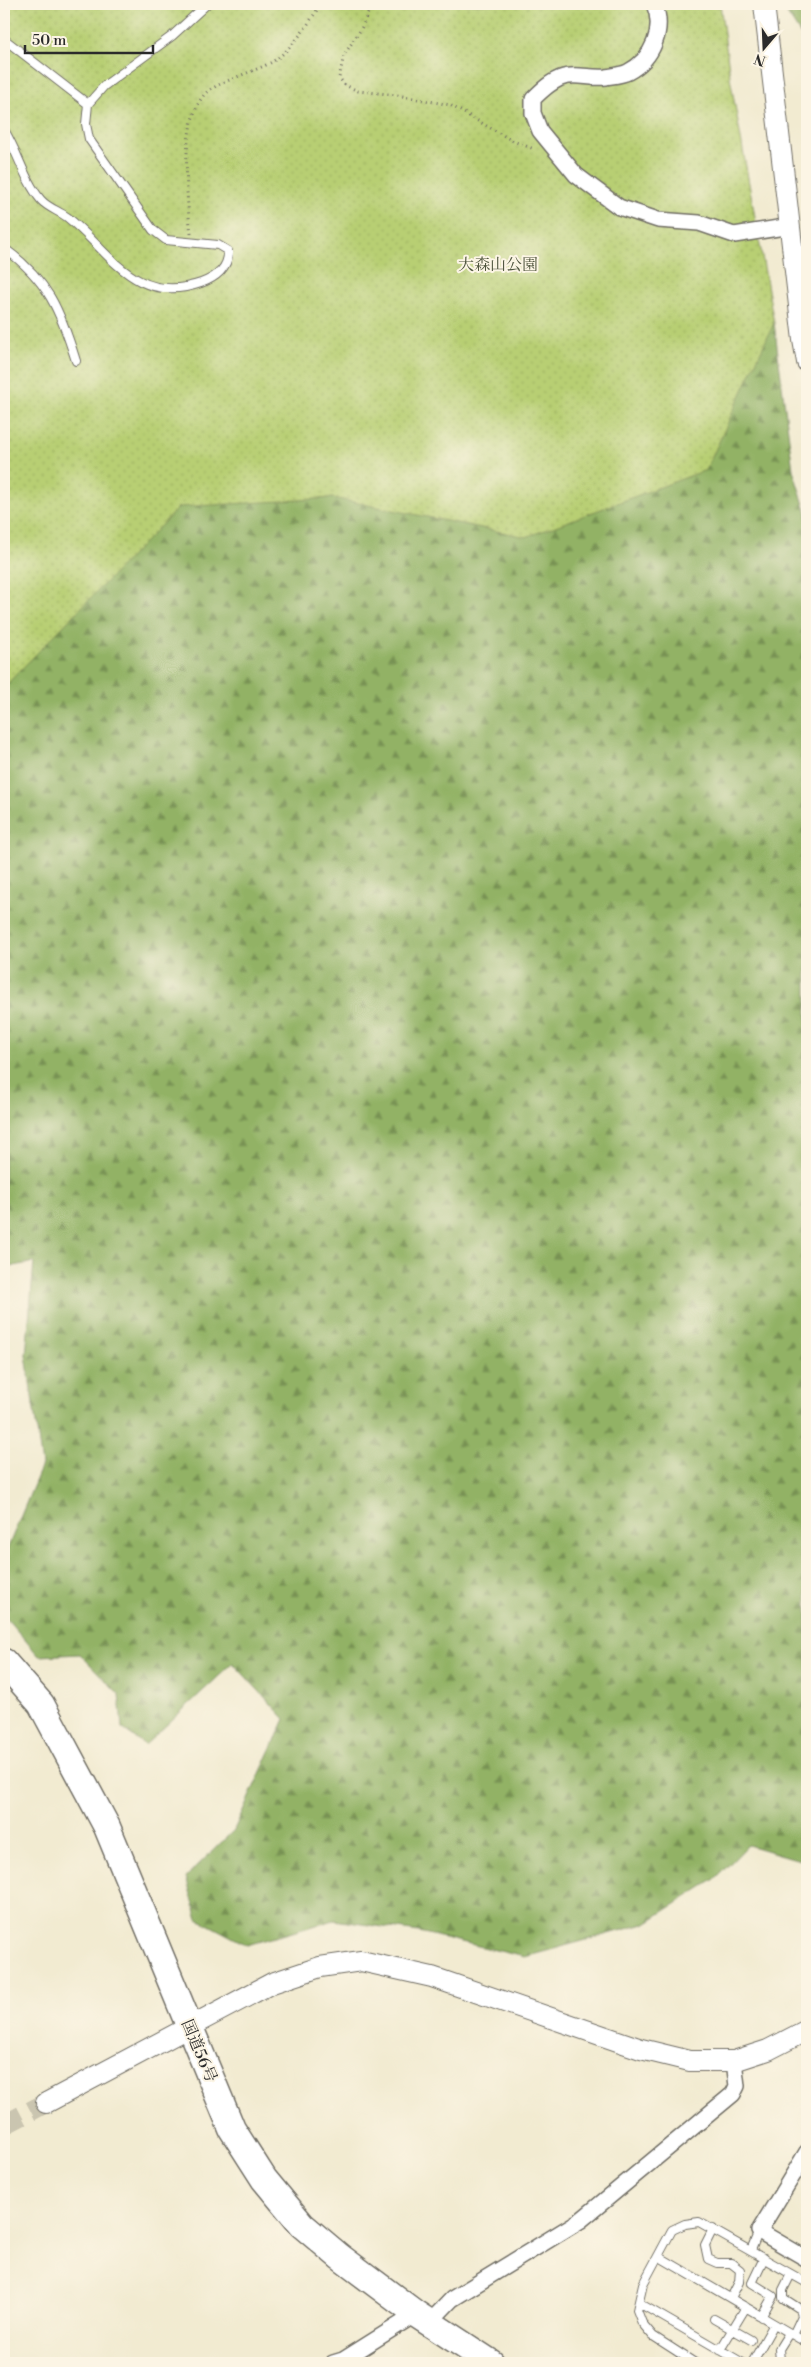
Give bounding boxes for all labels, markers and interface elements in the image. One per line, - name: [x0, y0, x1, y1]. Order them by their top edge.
- scale bar: [25, 22, 152, 54]
- north arrow: [738, 22, 788, 72]
- text: 50 m: [32, 31, 66, 50]
- text: N: [752, 49, 768, 70]
- park label: 大森山公園: [458, 255, 538, 275]
- street label: 国道56号: [177, 2016, 221, 2086]

